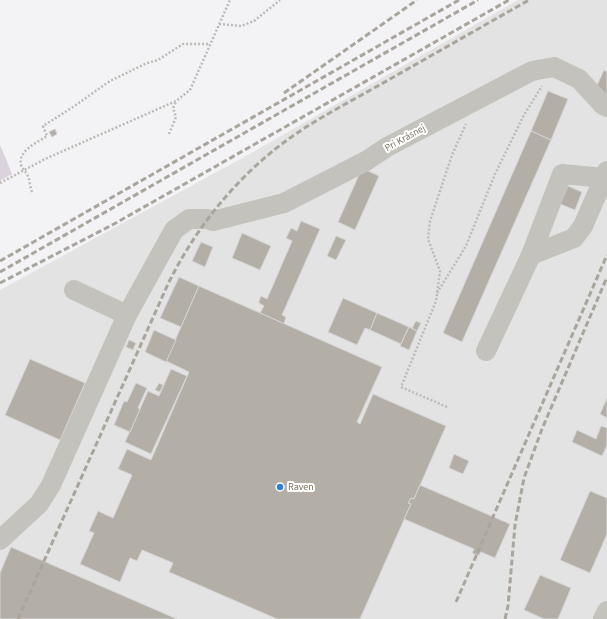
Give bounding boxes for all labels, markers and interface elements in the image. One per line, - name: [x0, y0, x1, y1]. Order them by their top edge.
- street label: Pri Krásnej: [382, 121, 428, 155]
- place label: Raven: [288, 480, 314, 494]
- marker: Raven: [275, 482, 285, 492]

